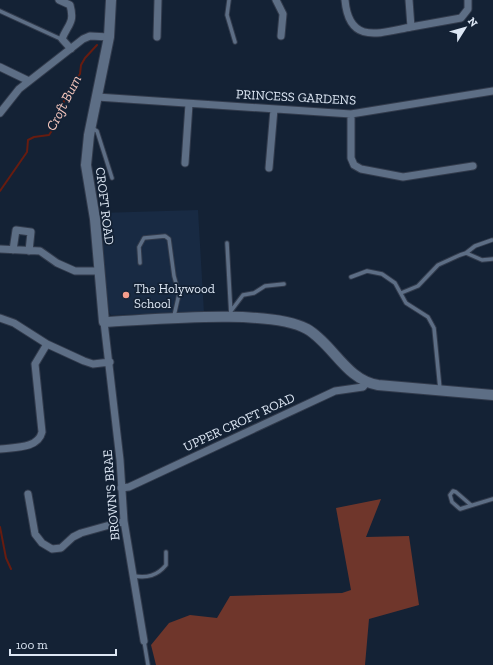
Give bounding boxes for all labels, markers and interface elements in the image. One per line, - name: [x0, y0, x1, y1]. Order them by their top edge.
- north arrow: [445, 8, 485, 48]
- text: N: [465, 15, 481, 30]
- water label: Croft Burn: [43, 72, 85, 134]
- street label: PRINCESS GARDENS: [236, 86, 357, 108]
- street label: CROFT ROAD: [93, 166, 117, 246]
- place label: The Holywood School: [134, 281, 215, 311]
- marker: The Holywood School: [121, 290, 131, 300]
- street label: UPPER CROFT ROAD: [181, 390, 297, 454]
- street label: BROWN'S BRAE: [100, 449, 122, 541]
- scale bar: [10, 631, 116, 657]
- text: 100 m: [16, 638, 48, 652]

